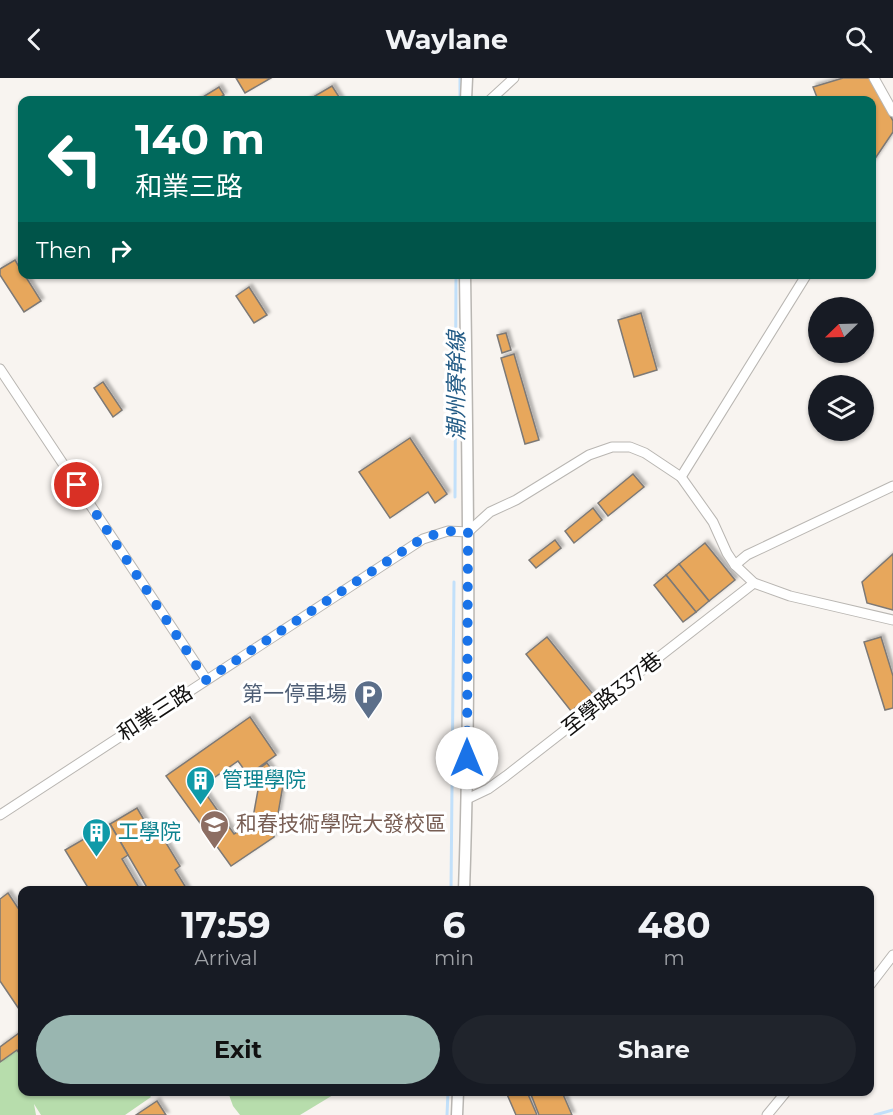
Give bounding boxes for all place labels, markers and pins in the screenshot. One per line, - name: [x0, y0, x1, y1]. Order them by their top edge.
- pin: [51, 459, 102, 510]
- parking icon: 第一停車場: [352, 678, 384, 720]
- place label: 第一停車場: [242, 681, 347, 706]
- building icon: 管理學院: [185, 764, 217, 806]
- place label: 管理學院: [222, 767, 306, 792]
- school or university icon: 和春技術學院大發校區: [199, 808, 231, 850]
- place label: 和春技術學院大發校區: [236, 811, 446, 836]
- building icon: 工學院: [81, 816, 113, 858]
- place label: 工學院: [118, 819, 181, 844]

